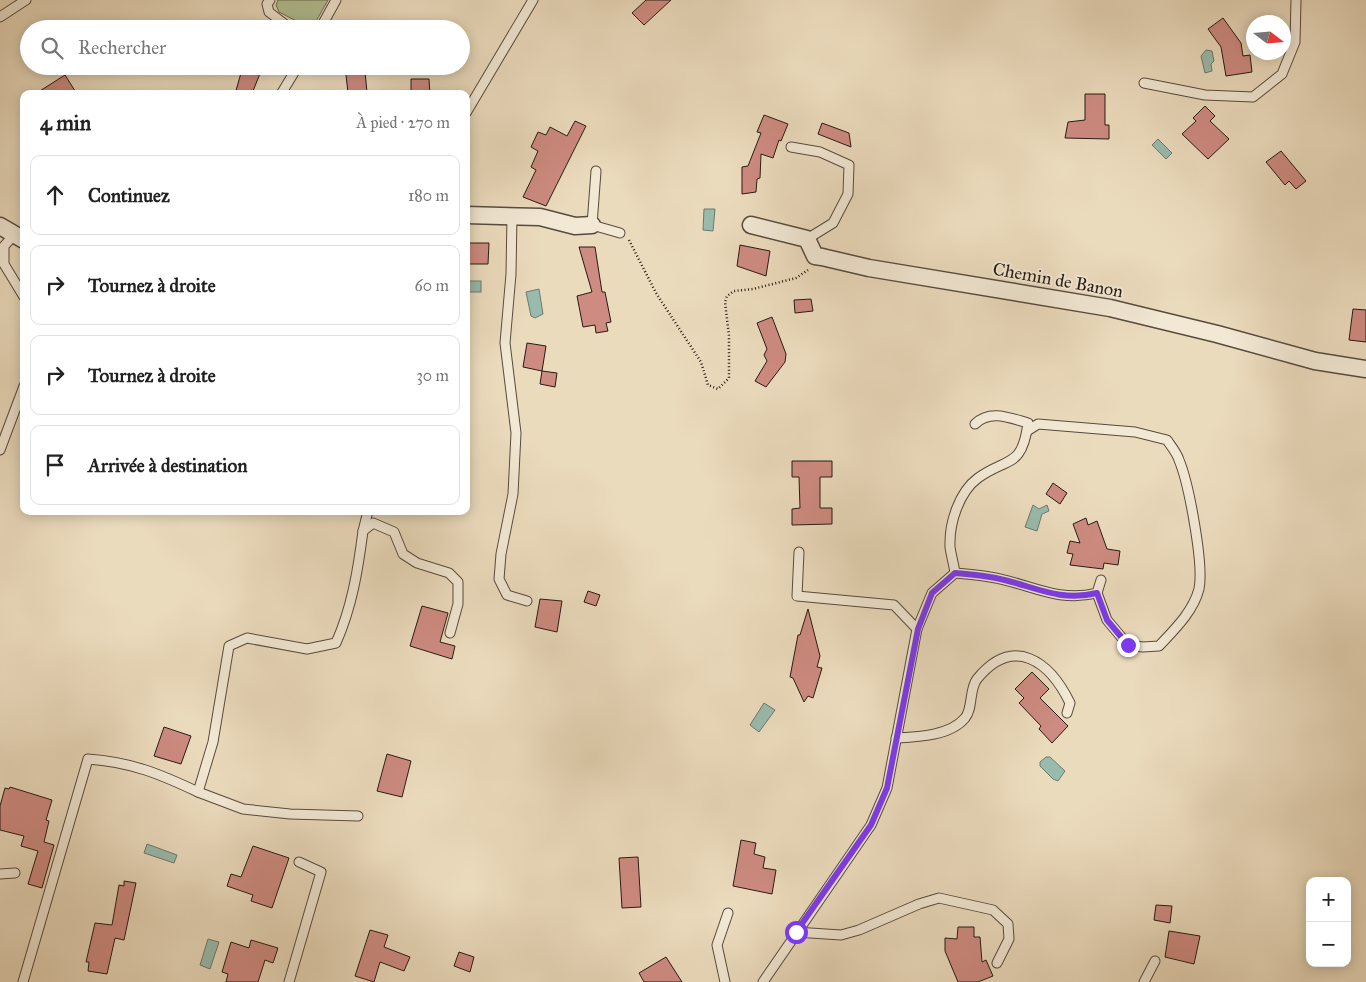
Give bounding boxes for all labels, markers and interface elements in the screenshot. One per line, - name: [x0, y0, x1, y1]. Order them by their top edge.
- north arrow: [1246, 15, 1291, 60]
- search box: [20, 20, 470, 75]
- icon: search: [38, 34, 66, 62]
- text: Rechercher: [78, 36, 166, 59]
- text: 4 min: [40, 110, 91, 136]
- text: À pied · 270 m: [356, 113, 450, 132]
- icon: ahead: [41, 181, 69, 209]
- text: Continuez: [88, 184, 170, 207]
- text: 180 m: [408, 186, 449, 205]
- street label: Chemin de Banon: [991, 258, 1125, 302]
- icon: right: [41, 271, 69, 299]
- text: Tournez à droite: [88, 274, 216, 297]
- text: 60 m: [415, 276, 449, 295]
- icon: right: [41, 361, 69, 389]
- text: Tournez à droite: [88, 364, 216, 387]
- text: 30 m: [416, 366, 449, 385]
- icon: arrive: [41, 451, 69, 479]
- text: Arrivée à destination: [88, 454, 247, 477]
- route end: [1117, 634, 1140, 657]
- map controls: [1306, 877, 1351, 967]
- button: +: [1306, 877, 1351, 922]
- route start: [785, 921, 808, 944]
- button: −: [1306, 922, 1351, 967]

